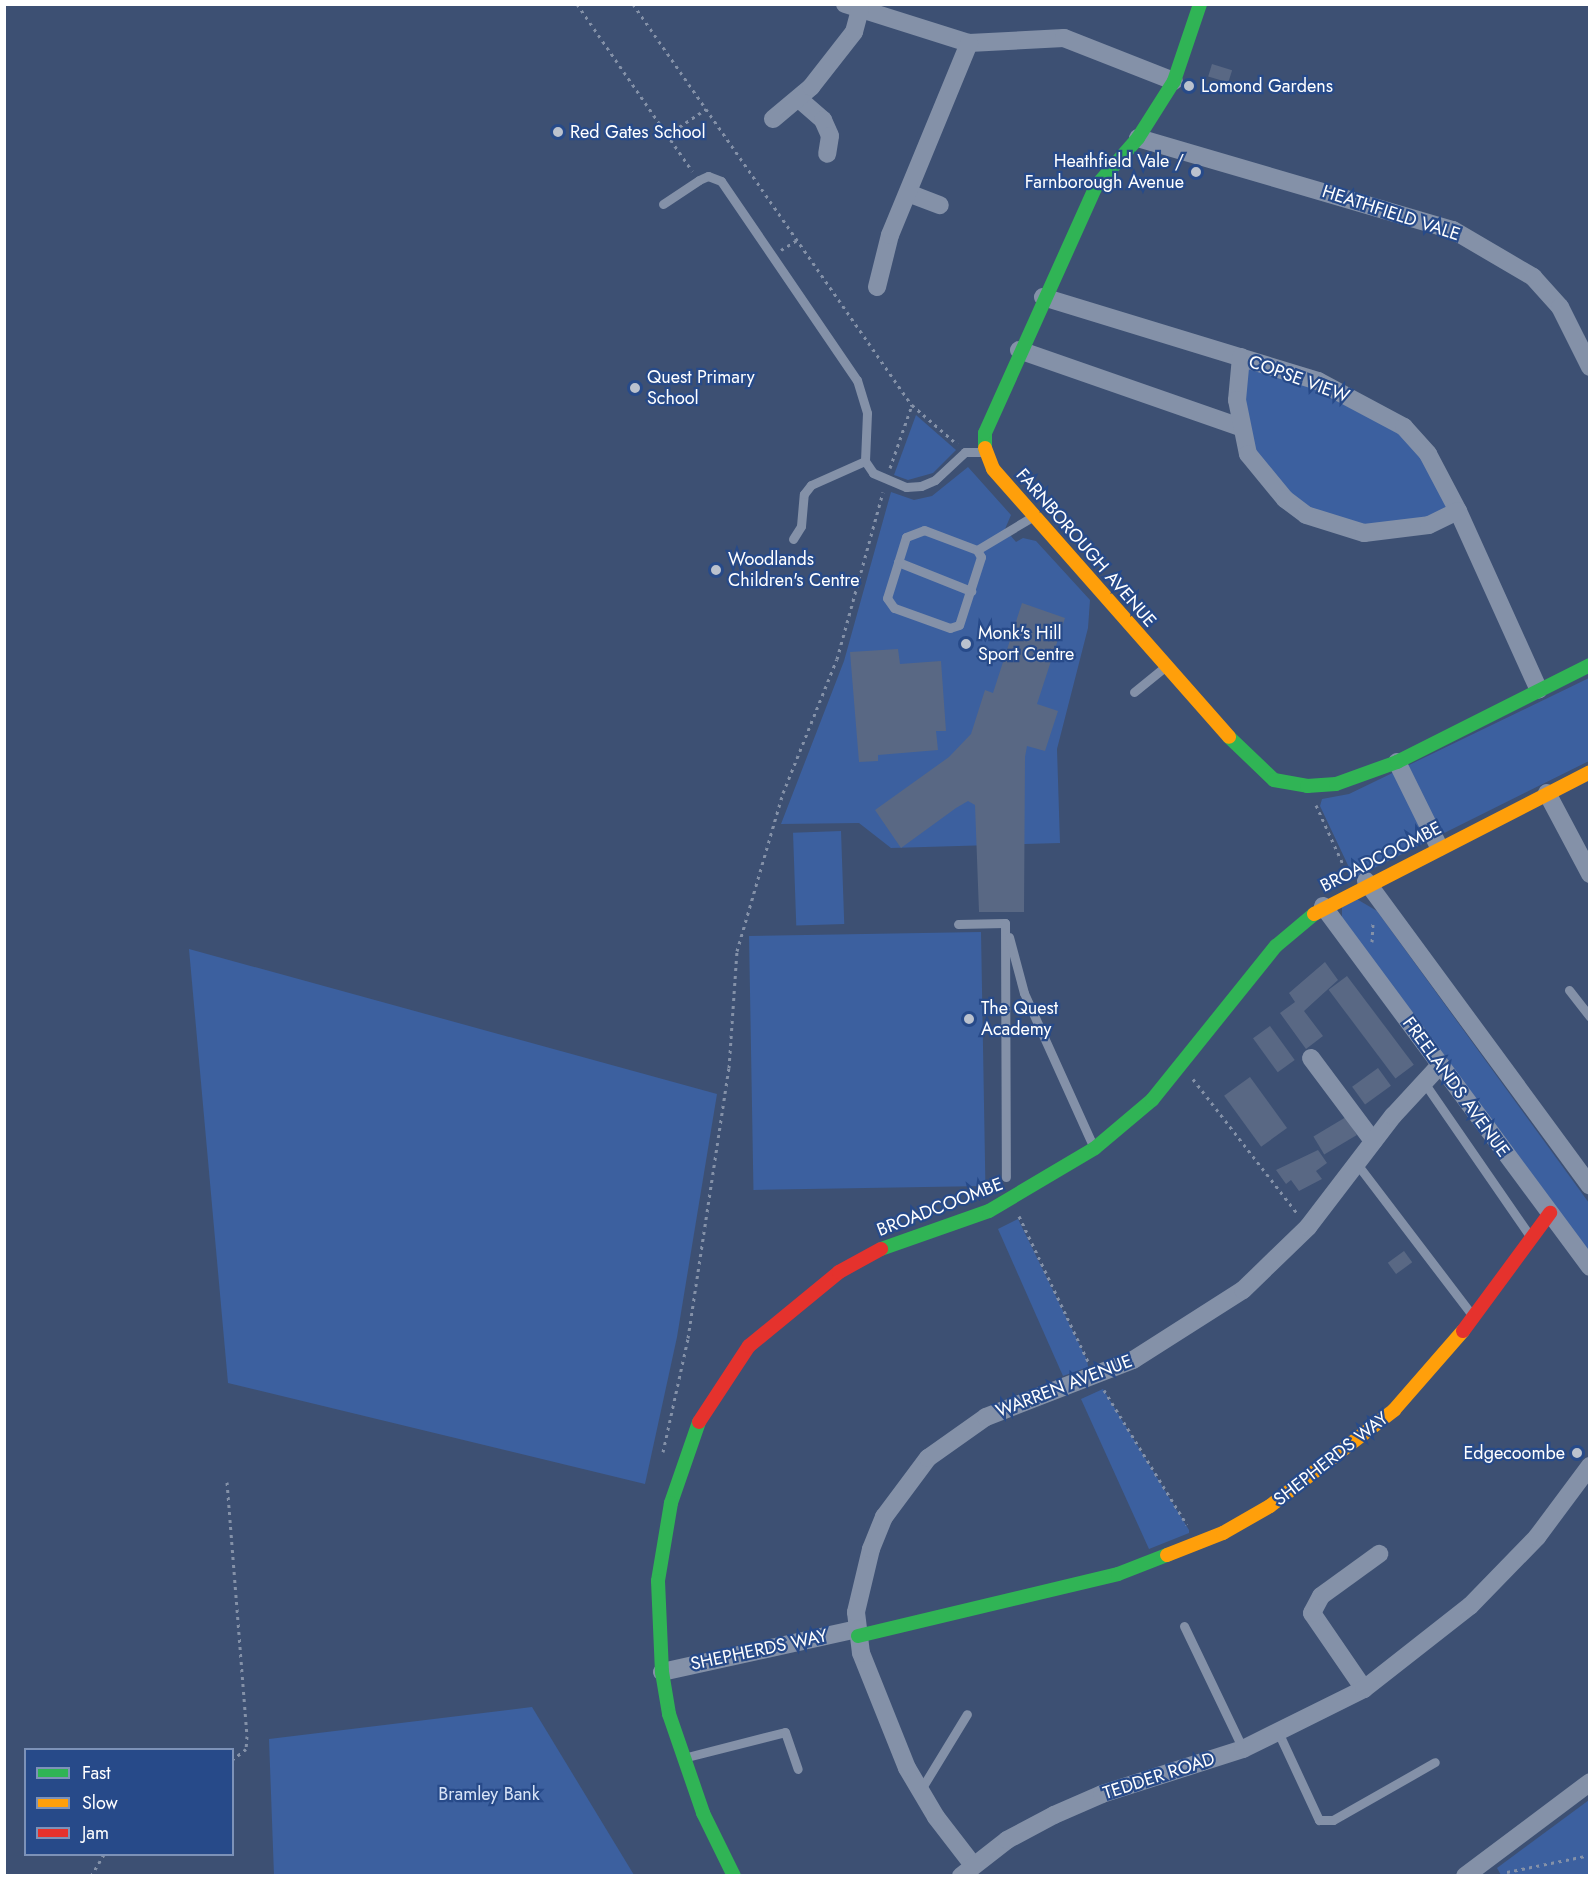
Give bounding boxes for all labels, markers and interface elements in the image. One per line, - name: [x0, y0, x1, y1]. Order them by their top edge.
- place label: Lomond Gardens: [1201, 75, 1333, 97]
- marker: Lomond Gardens: [1182, 79, 1196, 93]
- place label: Red Gates School: [570, 121, 706, 143]
- marker: Red Gates School: [551, 125, 565, 139]
- place label: Heathfield Vale / Farnborough Avenue: [1025, 151, 1184, 194]
- marker: Heathfield Vale / Farnborough Avenue: [1189, 165, 1203, 179]
- street label: HEATHFIELD VALE: [1319, 181, 1463, 245]
- street label: COPSE VIEW: [1246, 351, 1352, 407]
- place label: Quest Primary School: [647, 367, 755, 410]
- marker: Quest Primary School: [628, 381, 642, 395]
- street label: FARNBOROUGH AVENUE: [1011, 464, 1161, 632]
- place label: Woodlands Children's Centre: [728, 549, 859, 592]
- marker: Woodlands Children's Centre: [709, 563, 723, 577]
- place label: Monk's Hill Sport Centre: [978, 623, 1074, 666]
- marker: Monk's Hill Sport Centre: [959, 637, 973, 651]
- street label: BROADCOOMBE: [1317, 817, 1445, 897]
- place label: The Quest Academy: [981, 998, 1058, 1040]
- marker: The Quest Academy: [962, 1012, 976, 1026]
- street label: FREELANDS AVENUE: [1398, 1013, 1514, 1161]
- street label: BROADCOOMBE: [874, 1173, 1006, 1241]
- street label: WARREN AVENUE: [993, 1350, 1135, 1422]
- street label: SHEPHERDS WAY: [1269, 1408, 1393, 1510]
- place label: Edgecoombe: [1463, 1442, 1565, 1464]
- marker: Edgecoombe: [1570, 1446, 1584, 1460]
- street label: SHEPHERDS WAY: [688, 1625, 830, 1675]
- legend: [24, 1748, 234, 1856]
- street label: TEDDER ROAD: [1100, 1748, 1218, 1804]
- text: Fast: [82, 1760, 111, 1786]
- park label: Bramley Bank: [438, 1783, 540, 1805]
- text: Slow: [82, 1790, 118, 1816]
- text: Jam: [82, 1820, 109, 1846]

